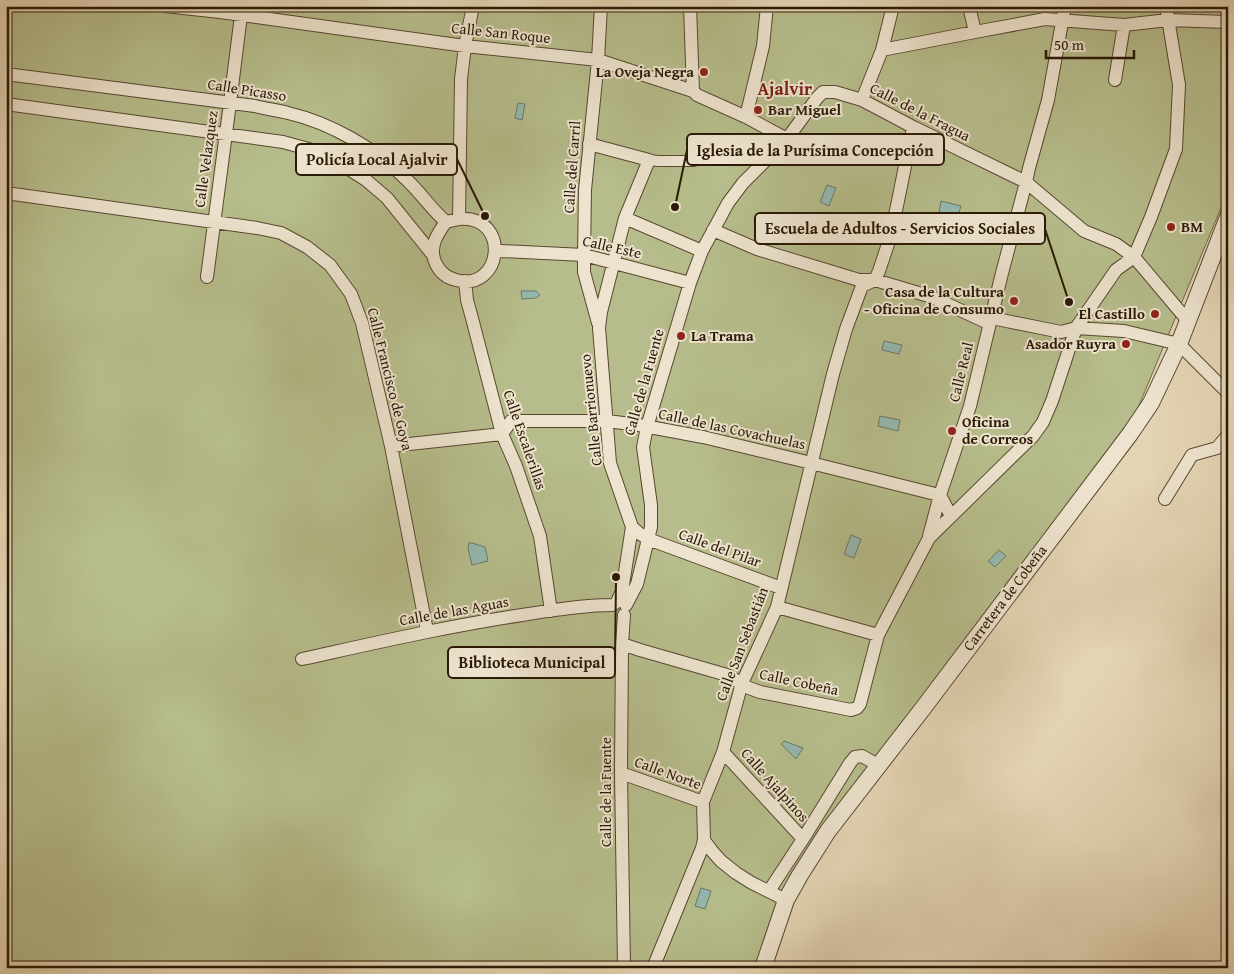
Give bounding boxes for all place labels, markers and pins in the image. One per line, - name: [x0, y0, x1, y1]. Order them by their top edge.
- place label: La Oveja Negra: [596, 61, 694, 82]
- marker: La Oveja Negra: [698, 66, 710, 78]
- place label: Bar Miguel: [768, 99, 842, 120]
- marker: Bar Miguel: [752, 104, 764, 116]
- callout: Iglesia de la Purísima Concepción: [687, 134, 944, 165]
- callout: Policía Local Ajalvir: [296, 144, 457, 175]
- callout: Escuela de Adultos - Servicios Sociales: [755, 213, 1045, 244]
- place label: BM: [1181, 216, 1203, 237]
- marker: BM: [1165, 221, 1177, 233]
- place label: Casa de la Cultura - Oficina de Consumo: [864, 281, 1004, 319]
- marker: Casa de la Cultura - Oficina de Consumo: [1008, 295, 1020, 307]
- place label: El Castillo: [1079, 303, 1145, 324]
- marker: El Castillo: [1149, 308, 1161, 320]
- place label: La Trama: [691, 325, 754, 346]
- marker: La Trama: [675, 330, 687, 342]
- place label: Asador Ruyra: [1025, 333, 1116, 354]
- marker: Asador Ruyra: [1120, 338, 1132, 350]
- place label: Oficina de Correos: [962, 411, 1033, 449]
- marker: Oficina de Correos: [946, 425, 958, 437]
- callout: Biblioteca Municipal: [448, 647, 615, 678]

